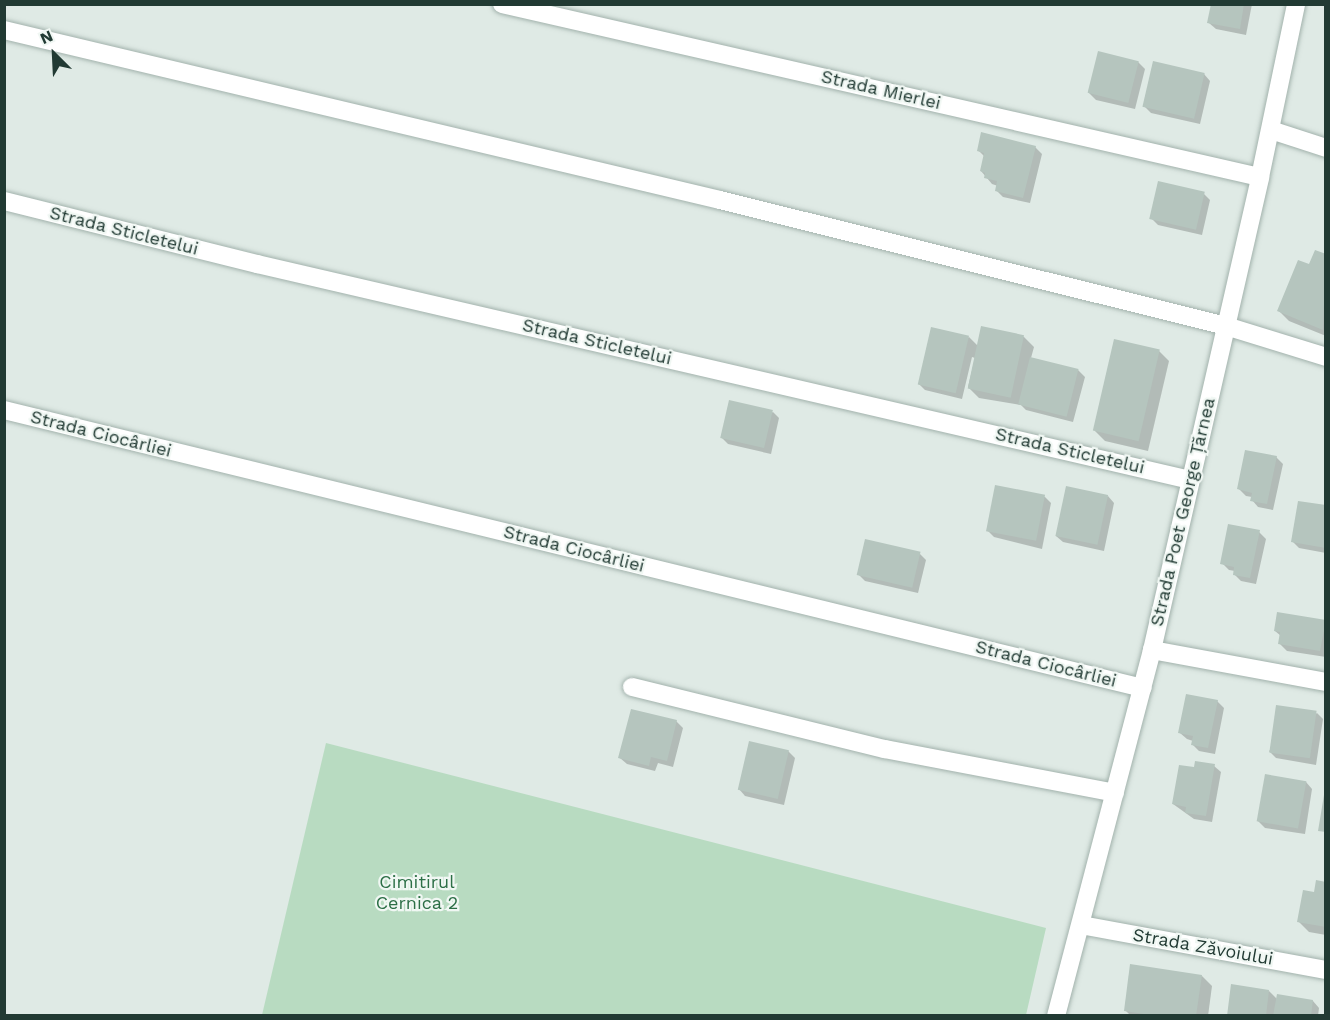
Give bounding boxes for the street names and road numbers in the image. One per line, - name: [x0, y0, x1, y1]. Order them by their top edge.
- street label: Strada Mierlei: [819, 66, 943, 114]
- street label: Strada Sticletelui: [47, 202, 201, 260]
- street label: Strada Sticletelui: [520, 314, 674, 370]
- street label: Strada Poet George Țărnea: [1146, 395, 1220, 629]
- street label: Strada Ciocârliei: [28, 406, 174, 462]
- street label: Strada Sticletelui: [993, 423, 1147, 479]
- street label: Strada Ciocârliei: [501, 521, 647, 577]
- street label: Strada Ciocârliei: [973, 636, 1119, 692]
- street label: Strada Zăvoiului: [1131, 924, 1275, 970]

